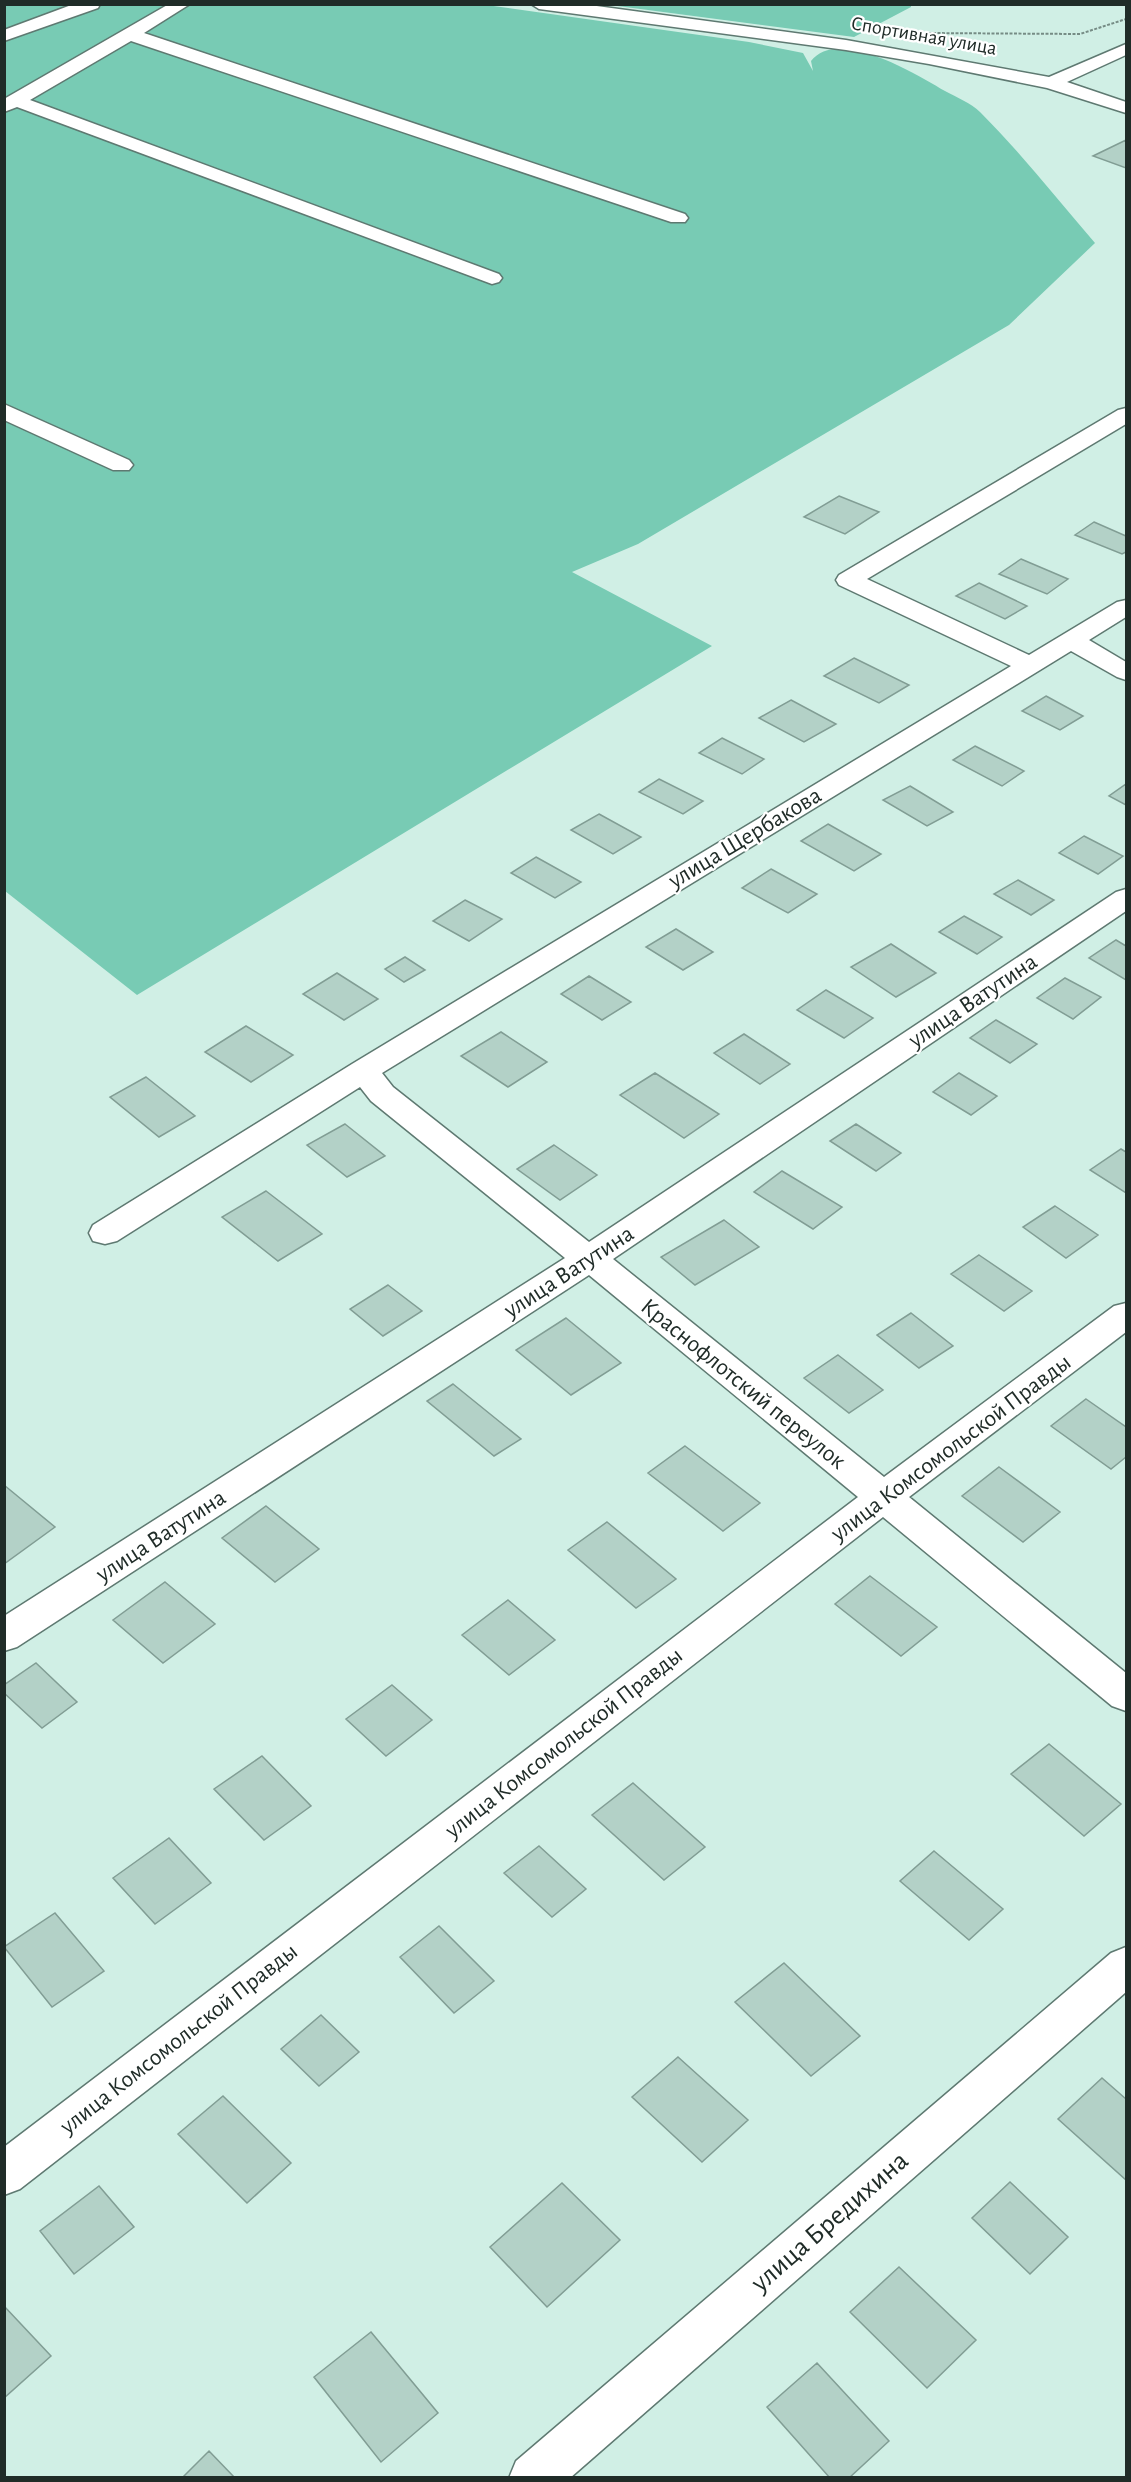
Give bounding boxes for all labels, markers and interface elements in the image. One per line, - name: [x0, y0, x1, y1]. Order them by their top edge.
- street label: Спортивная улица: [850, 13, 998, 59]
- street label: улица Щербакова: [664, 783, 826, 894]
- street label: улица Ватутина: [904, 949, 1042, 1053]
- street label: улица Ватутина: [499, 1221, 638, 1323]
- street label: Краснофлотский переулок: [636, 1294, 850, 1474]
- street label: улица Комсомольской Правды: [826, 1350, 1076, 1547]
- street label: улица Ватутина: [91, 1485, 230, 1587]
- street label: улица Комсомольской Правды: [440, 1643, 687, 1844]
- street label: улица Комсомольской Правды: [55, 1939, 302, 2140]
- street label: улица Бредихина: [745, 2146, 914, 2298]

